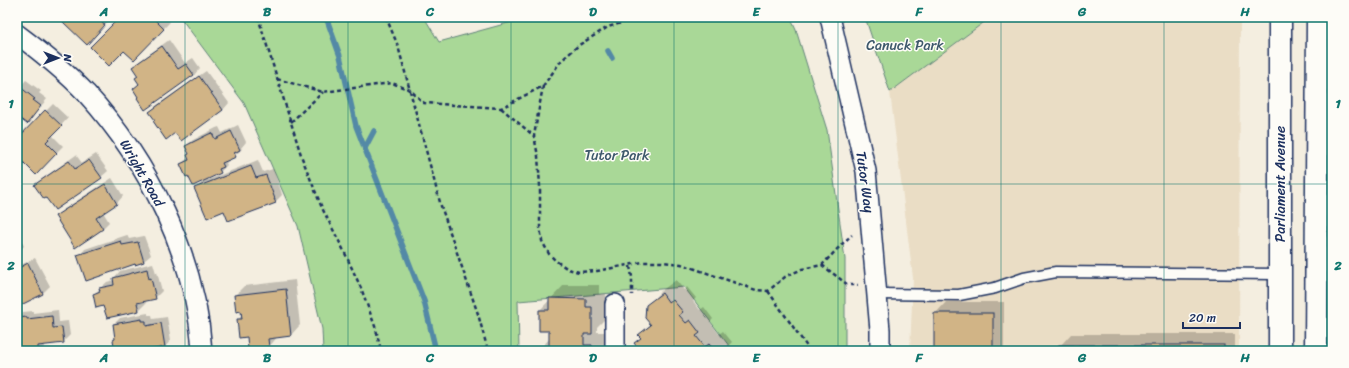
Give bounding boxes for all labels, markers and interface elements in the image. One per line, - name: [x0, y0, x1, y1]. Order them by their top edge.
- text: A: [99, 0, 108, 23]
- text: B: [263, 0, 272, 23]
- text: C: [425, 0, 435, 23]
- text: D: [589, 0, 597, 23]
- text: E: [752, 0, 761, 23]
- text: F: [914, 0, 923, 23]
- text: G: [1077, 0, 1087, 23]
- text: H: [1239, 0, 1250, 23]
- park label: Canuck Park: [866, 33, 944, 58]
- north arrow: [38, 38, 78, 78]
- text: N: [58, 53, 77, 62]
- text: 1: [8, 92, 14, 115]
- text: 1: [1335, 92, 1341, 115]
- street label: Parliament Avenue: [1268, 126, 1293, 242]
- street label: Wright Road: [113, 134, 172, 213]
- park label: Tutor Park: [584, 143, 650, 168]
- street label: Tutor Way: [848, 150, 882, 215]
- text: 2: [6, 254, 15, 277]
- text: 2: [1333, 254, 1342, 277]
- scale bar: [1183, 304, 1240, 330]
- text: 20 m: [1189, 307, 1216, 329]
- text: A: [99, 346, 108, 368]
- text: B: [263, 346, 272, 368]
- text: C: [425, 346, 435, 368]
- text: D: [589, 346, 597, 368]
- text: E: [752, 346, 761, 368]
- text: F: [914, 346, 923, 368]
- text: G: [1077, 346, 1087, 368]
- text: H: [1239, 346, 1250, 368]

